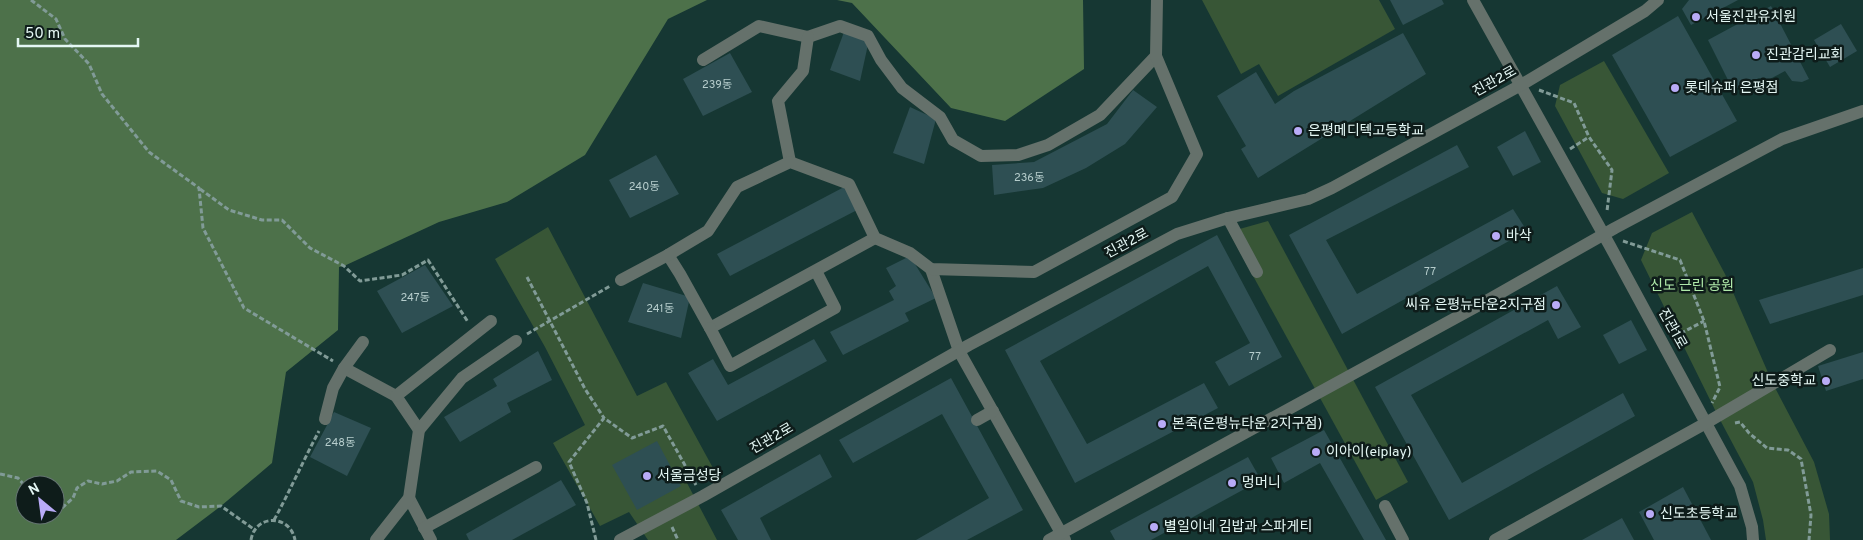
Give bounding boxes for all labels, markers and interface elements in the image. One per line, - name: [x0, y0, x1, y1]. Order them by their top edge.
- place label: 서울진관유치원: [1706, 9, 1796, 26]
- marker: 서울진관유치원: [1690, 11, 1702, 23]
- scale bar: [18, 15, 138, 47]
- text: 50 m: [25, 25, 60, 44]
- place label: 진관감리교회: [1766, 47, 1843, 64]
- marker: 진관감리교회: [1750, 49, 1762, 61]
- street label: 진관2로: [1470, 63, 1520, 101]
- house number: 239동: [702, 78, 732, 92]
- place label: 롯데슈퍼 은평점: [1685, 80, 1778, 97]
- marker: 롯데슈퍼 은평점: [1669, 82, 1681, 94]
- place label: 은평메디텍고등학교: [1308, 122, 1424, 140]
- marker: 은평메디텍고등학교: [1292, 125, 1304, 137]
- house number: 236동: [1014, 171, 1044, 185]
- house number: 240동: [629, 180, 659, 194]
- street label: 진관2로: [1102, 225, 1152, 263]
- place label: 바삭: [1506, 228, 1532, 245]
- marker: 바삭: [1490, 230, 1502, 242]
- house number: 77: [1424, 265, 1436, 279]
- park label: 신도 근린 공원: [1650, 278, 1734, 295]
- house number: 247동: [400, 291, 430, 305]
- place label: 씨유 은평뉴타운2지구점: [1405, 297, 1546, 314]
- marker: 씨유 은평뉴타운2지구점: [1550, 299, 1562, 311]
- house number: 241동: [646, 302, 674, 316]
- street label: 진관1로: [1654, 306, 1690, 352]
- house number: 77: [1249, 350, 1261, 364]
- place label: 신도중학교: [1752, 372, 1816, 390]
- marker: 신도중학교: [1820, 375, 1832, 387]
- place label: 본죽(은평뉴타운 2지구점): [1172, 416, 1322, 433]
- marker: 본죽(은평뉴타운 2지구점): [1156, 418, 1168, 430]
- street label: 진관2로: [747, 420, 797, 458]
- house number: 248동: [325, 436, 355, 450]
- place label: 이아이(eiplay): [1326, 444, 1412, 461]
- marker: 이아이(eiplay): [1310, 446, 1322, 458]
- place label: 서울금성당: [657, 468, 722, 485]
- marker: 서울금성당: [641, 470, 653, 482]
- north arrow: [15, 475, 65, 525]
- place label: 멍머니: [1242, 475, 1281, 492]
- marker: 멍머니: [1226, 477, 1238, 489]
- text: N: [26, 480, 43, 500]
- place label: 신도초등학교: [1660, 505, 1737, 523]
- marker: 신도초등학교: [1644, 508, 1656, 520]
- place label: 별일이네 김밥과 스파게티: [1164, 519, 1312, 536]
- marker: 별일이네 김밥과 스파게티: [1148, 521, 1160, 533]

